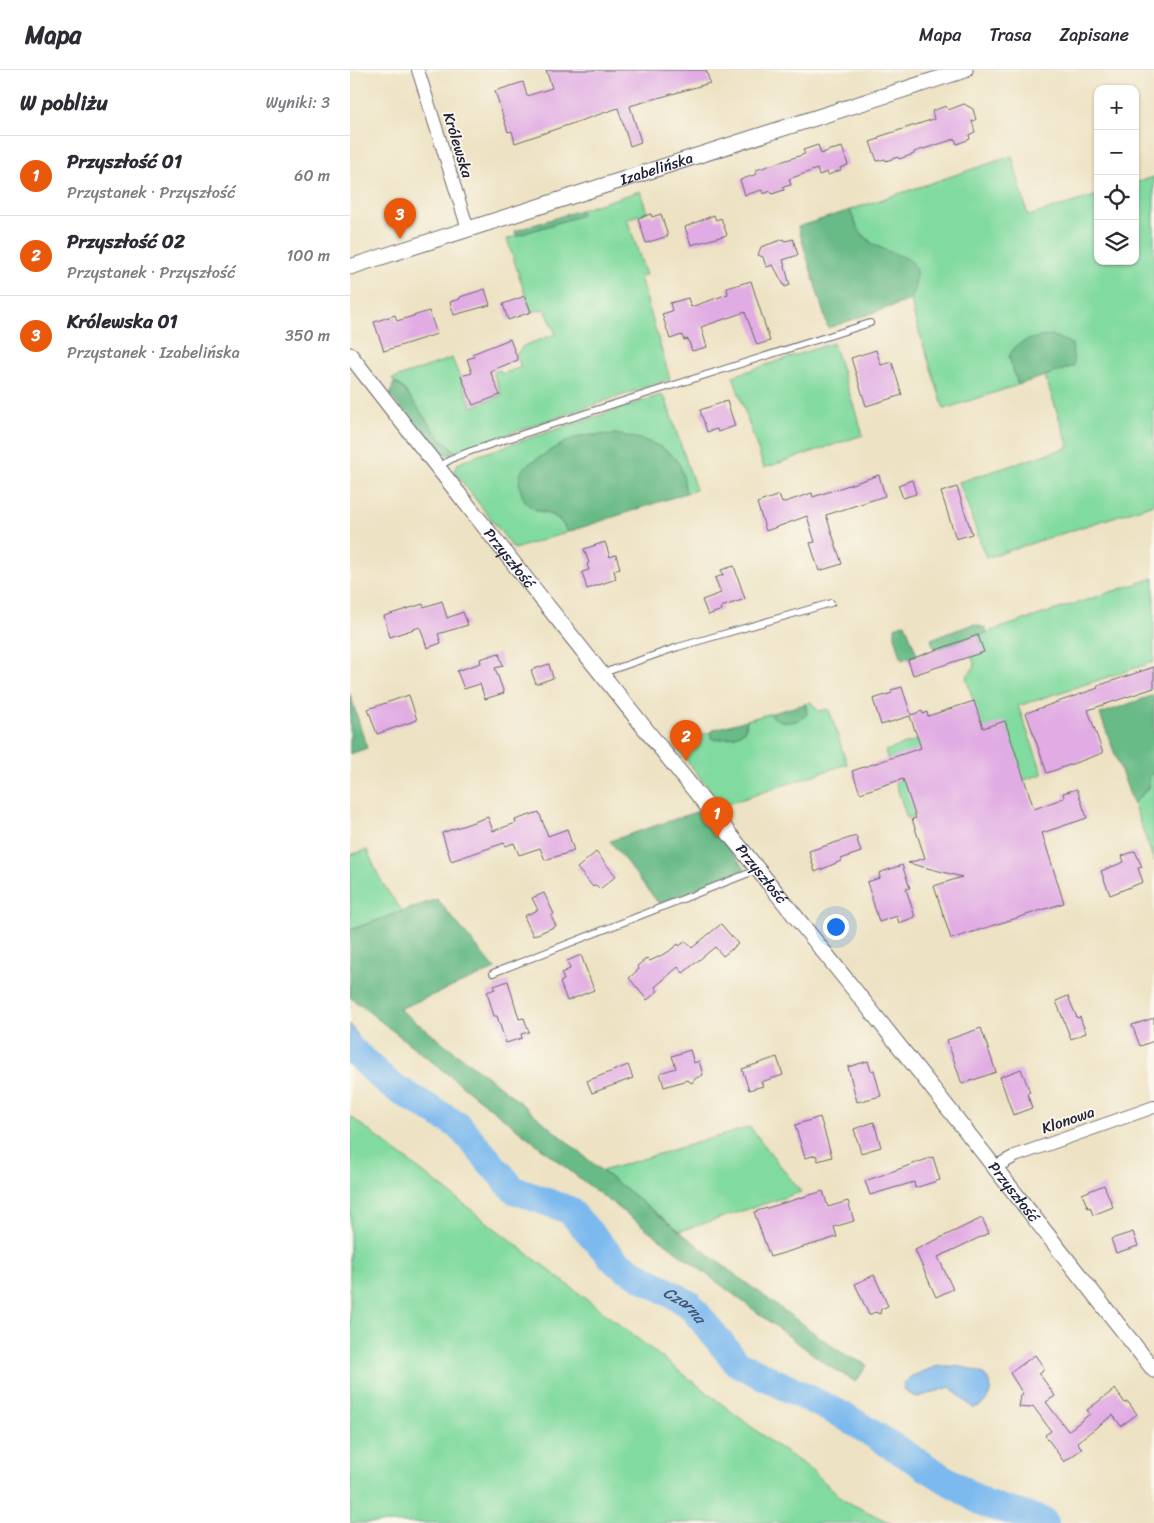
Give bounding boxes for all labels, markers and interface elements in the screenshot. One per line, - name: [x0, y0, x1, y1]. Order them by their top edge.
- text: Mapa: [25, 14, 81, 56]
- text: Mapa: [919, 19, 961, 51]
- text: Trasa: [989, 19, 1031, 51]
- text: Zapisane: [1059, 19, 1129, 51]
- text: W pobliżu: [20, 84, 108, 122]
- map controls: [1094, 85, 1139, 265]
- button: +: [1094, 85, 1139, 130]
- text: Wyniki: 3: [266, 88, 330, 117]
- street label: Królewska: [436, 109, 480, 182]
- button: −: [1094, 130, 1139, 175]
- text: Przyszłość 01: [67, 145, 182, 178]
- street label: Izabelińska: [616, 145, 697, 193]
- text: 1: [33, 161, 39, 190]
- text: 60 m: [294, 161, 330, 190]
- button: locate: [1094, 175, 1139, 220]
- text: Przystanek · Przyszłość: [67, 178, 235, 207]
- pin: 3: [384, 198, 416, 239]
- button: layers: [1094, 220, 1139, 265]
- text: Przyszłość 02: [67, 225, 185, 258]
- text: 2: [31, 241, 41, 270]
- text: 100 m: [286, 241, 330, 270]
- text: Przystanek · Przyszłość: [67, 258, 235, 287]
- text: Królewska 01: [67, 305, 178, 338]
- text: 3: [32, 321, 40, 350]
- text: 350 m: [285, 321, 330, 350]
- text: Przystanek · Izabelińska: [67, 338, 240, 367]
- street label: Przyszłość: [477, 522, 542, 595]
- pin: 2: [670, 720, 702, 761]
- pin: 1: [701, 797, 733, 838]
- street label: Przyszłość: [729, 838, 795, 911]
- your location: [823, 914, 849, 940]
- street label: Klonowa: [1038, 1099, 1098, 1141]
- street label: Przyszłość: [982, 1156, 1047, 1229]
- water label: Czarna: [658, 1278, 715, 1332]

